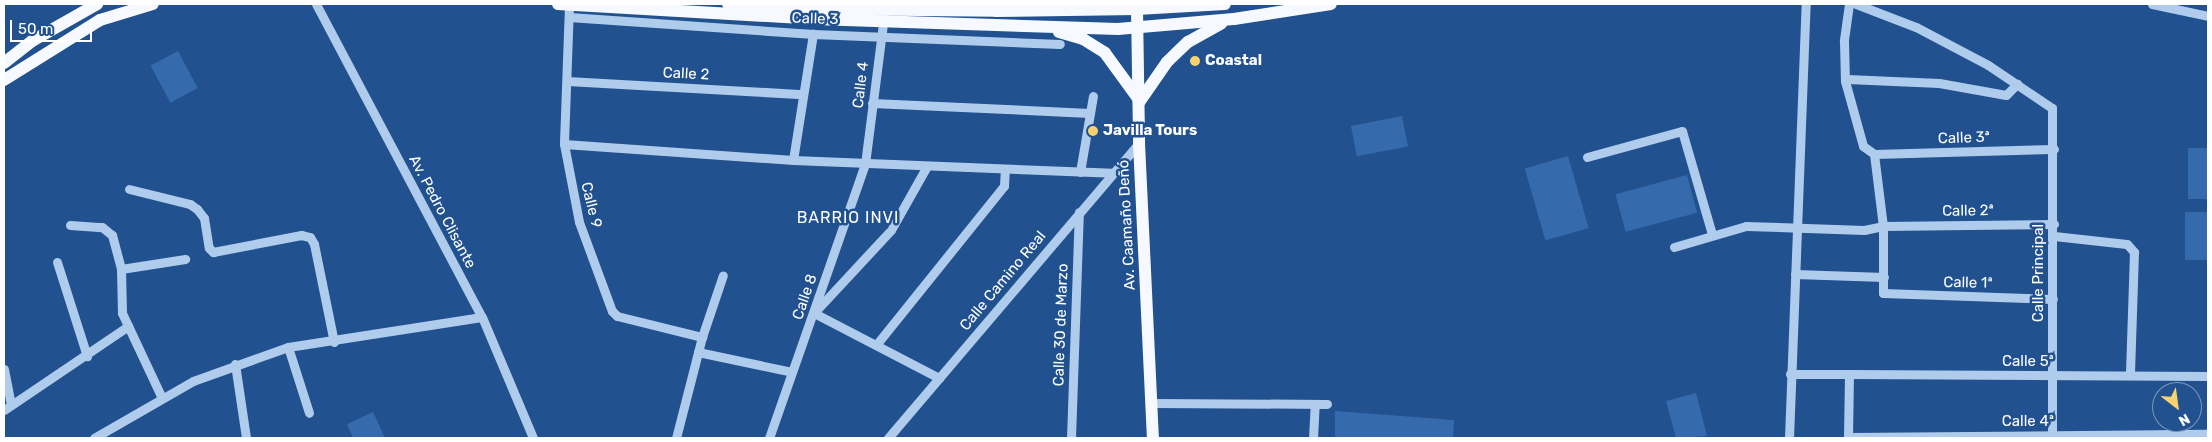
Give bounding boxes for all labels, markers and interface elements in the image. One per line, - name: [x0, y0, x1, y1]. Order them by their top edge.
- street label: Calle 3: [791, 9, 839, 29]
- scale bar: [12, 10, 95, 42]
- text: 50 m: [18, 20, 53, 38]
- place label: Coastal: [1205, 52, 1262, 70]
- marker: Coastal: [1189, 55, 1201, 67]
- street label: Calle 4: [849, 61, 873, 109]
- street label: Calle 2: [662, 64, 710, 84]
- place label: Javilla Tours: [1103, 122, 1198, 140]
- marker: Javilla Tours: [1087, 125, 1099, 137]
- street label: Calle 3ª: [1938, 128, 1990, 148]
- street label: Av. Pedro Clisante: [405, 152, 479, 272]
- street label: Av. Caamaño Deñó: [1115, 159, 1139, 291]
- street label: Calle 9: [577, 180, 605, 230]
- street label: Calle 2ª: [1942, 202, 1994, 220]
- district label: BARRIO INVI: [795, 208, 901, 228]
- street label: Calle Principal: [2030, 224, 2048, 322]
- street label: Calle Camino Real: [956, 228, 1050, 334]
- street label: Calle 30 de Marzo: [1050, 263, 1072, 387]
- street label: Calle 8: [789, 272, 821, 322]
- street label: Calle 1ª: [1943, 274, 1993, 292]
- street label: Calle 5ª: [2002, 353, 2054, 371]
- north arrow: [2152, 382, 2202, 432]
- text: N: [2176, 410, 2193, 429]
- street label: Calle 4ª: [2002, 413, 2054, 431]

